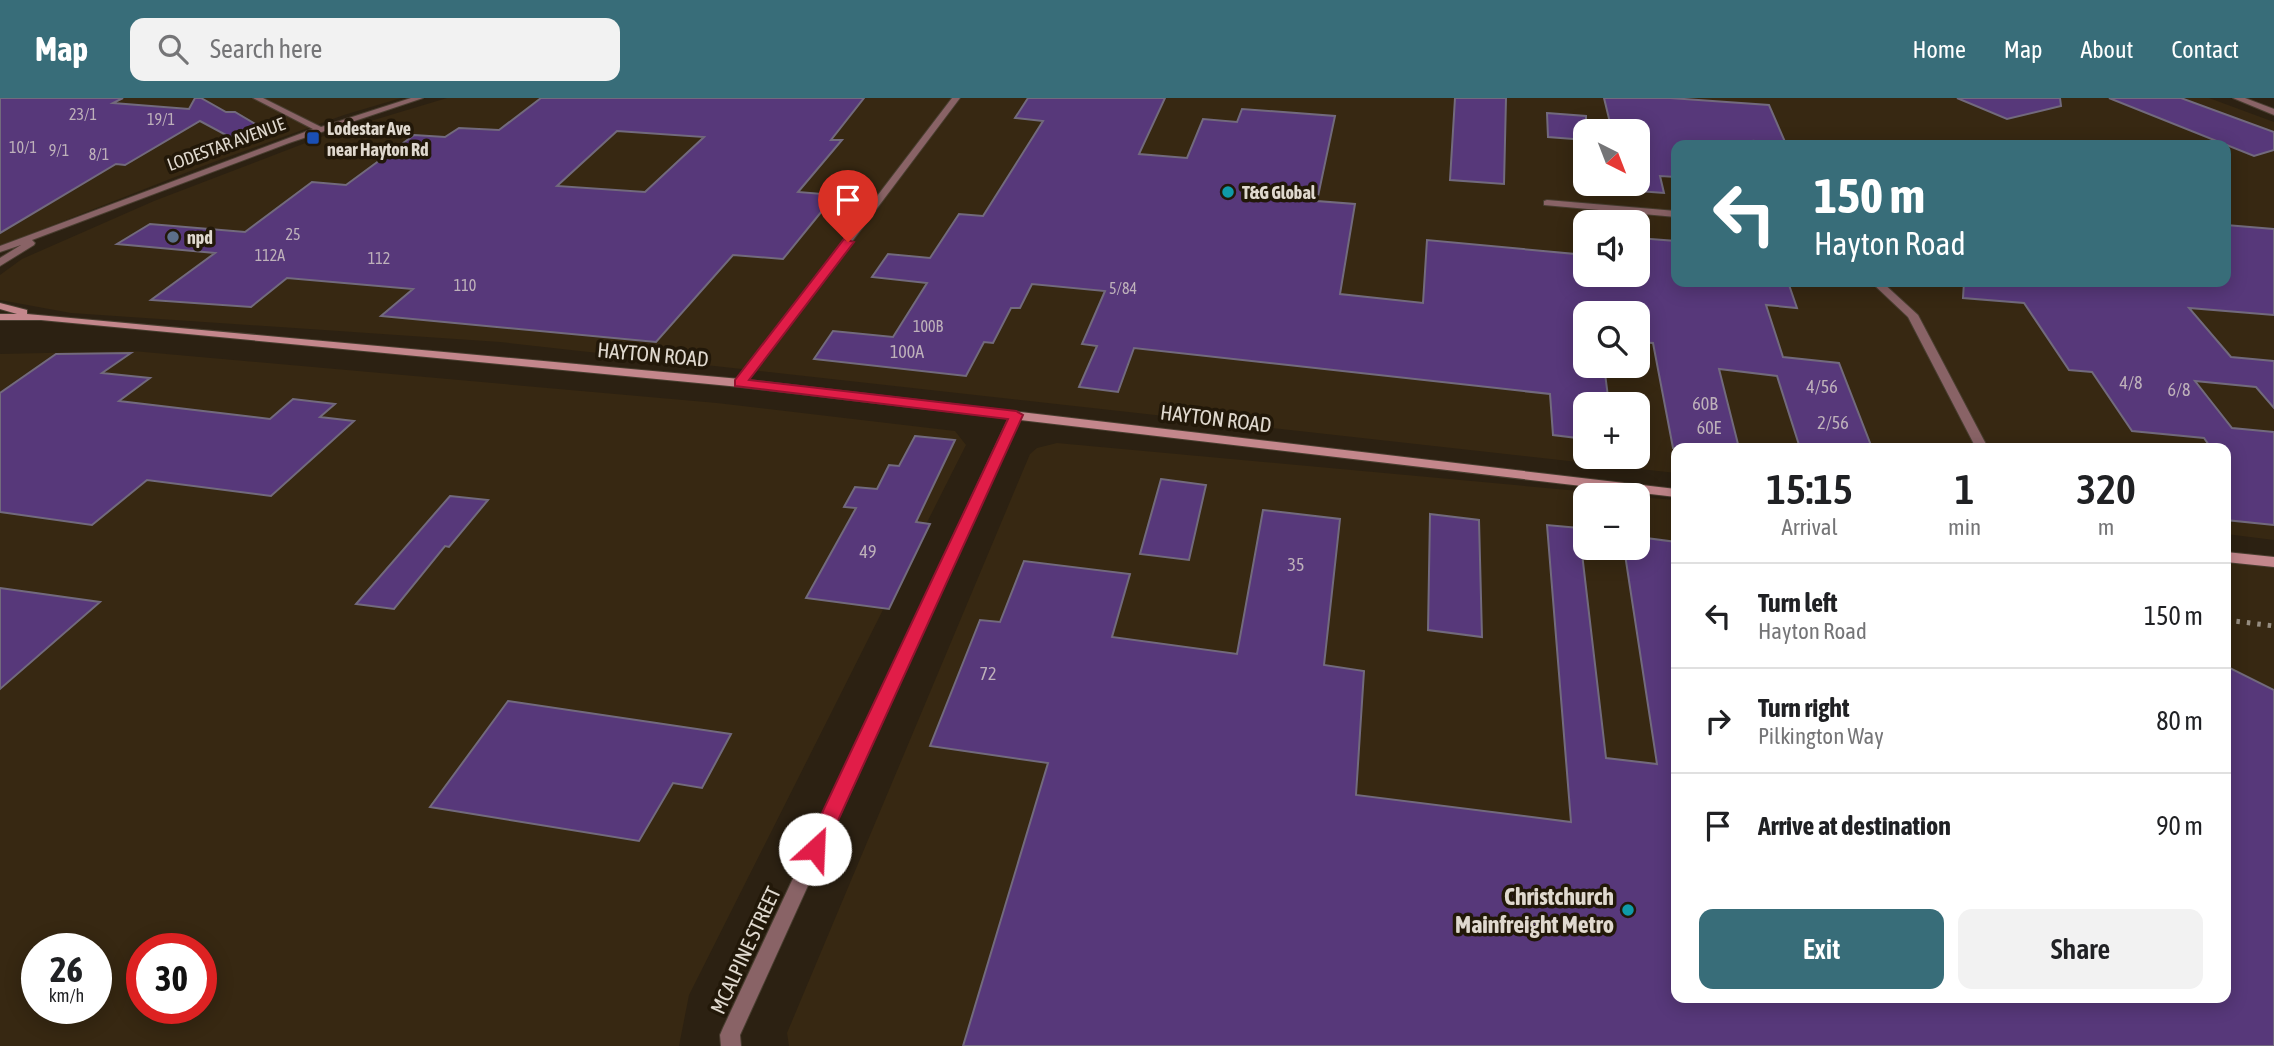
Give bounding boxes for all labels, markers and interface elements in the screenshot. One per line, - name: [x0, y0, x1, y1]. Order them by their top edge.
- search box: [130, 18, 620, 81]
- text: Map: [35, 30, 88, 68]
- icon: search: [154, 30, 192, 68]
- text: Search here: [210, 34, 322, 64]
- text: Home: [1912, 36, 1966, 63]
- text: Map: [2004, 36, 2042, 63]
- text: About: [2080, 36, 2133, 63]
- text: Contact: [2171, 36, 2239, 63]
- house number: 23/1: [69, 105, 97, 123]
- house number: 19/1: [147, 110, 175, 128]
- street label: LODESTAR AVENUE: [164, 113, 288, 175]
- place label: Lodestar Ave near Hayton Rd: [327, 118, 428, 160]
- north arrow: [1573, 119, 1650, 196]
- map controls: [1573, 119, 1650, 560]
- marker: Lodestar Ave near Hayton Rd: [305, 130, 321, 146]
- house number: 10/1: [9, 138, 37, 156]
- house number: 9/1: [49, 141, 69, 159]
- house number: 8/1: [89, 145, 109, 163]
- text: 150 m: [1814, 167, 1925, 223]
- icon: left: [1699, 168, 1790, 259]
- pin: [818, 170, 878, 242]
- icon: arrive: [829, 181, 867, 219]
- place label: T&G Global: [1242, 182, 1316, 203]
- marker: T&G Global: [1220, 184, 1236, 200]
- button: sound: [1573, 210, 1650, 287]
- house number: 25: [285, 225, 301, 243]
- text: Hayton Road: [1814, 225, 1966, 262]
- place label: npd: [187, 227, 213, 248]
- marker: npd: [165, 229, 181, 245]
- house number: 112A: [255, 246, 285, 264]
- house number: 112: [368, 249, 390, 267]
- house number: 110: [454, 276, 476, 294]
- house number: 5/84: [1109, 279, 1137, 297]
- button: search: [1573, 301, 1650, 378]
- house number: 100B: [913, 317, 943, 335]
- street label: HAYTON ROAD: [596, 337, 710, 371]
- house number: 100A: [890, 341, 924, 362]
- house number: 4/8: [2119, 372, 2143, 393]
- house number: 4/56: [1806, 376, 1838, 397]
- house number: 6/8: [2167, 379, 2191, 400]
- button: +: [1573, 392, 1650, 469]
- house number: 60B: [1692, 393, 1718, 414]
- street label: HAYTON ROAD: [1159, 399, 1273, 437]
- house number: 2/56: [1817, 412, 1849, 433]
- house number: 60E: [1697, 417, 1722, 438]
- text: 15:15: [1766, 465, 1853, 513]
- text: 1: [1955, 465, 1974, 513]
- text: 320: [2076, 465, 2136, 513]
- button: −: [1573, 483, 1650, 560]
- text: Arrival: [1781, 514, 1838, 540]
- text: min: [1948, 514, 1981, 540]
- text: m: [2098, 514, 2114, 540]
- house number: 49: [860, 541, 876, 562]
- house number: 35: [1288, 554, 1304, 575]
- text: Turn left: [1758, 588, 1838, 618]
- icon: left: [1699, 597, 1737, 635]
- text: 150 m: [2144, 601, 2203, 631]
- text: Hayton Road: [1758, 618, 1867, 644]
- house number: 72: [980, 663, 996, 684]
- text: Turn right: [1758, 693, 1849, 723]
- icon: right: [1699, 702, 1737, 740]
- text: 80 m: [2156, 706, 2203, 736]
- text: Pilkington Way: [1758, 723, 1884, 749]
- icon: arrive: [1699, 807, 1737, 845]
- text: Arrive at destination: [1758, 811, 1951, 841]
- text: 90 m: [2156, 811, 2203, 841]
- position arrow: [778, 812, 852, 886]
- street label: MCALPINE STREET: [705, 883, 785, 1017]
- place label: Christchurch Mainfreight Metro: [1455, 883, 1614, 938]
- marker: Christchurch Mainfreight Metro: [1620, 902, 1636, 918]
- button: Exit: [1699, 909, 1944, 989]
- button: Share: [1958, 909, 2203, 989]
- speed limit sign: 30: [126, 933, 217, 1024]
- text: 26: [50, 949, 83, 989]
- text: km/h: [49, 985, 84, 1006]

